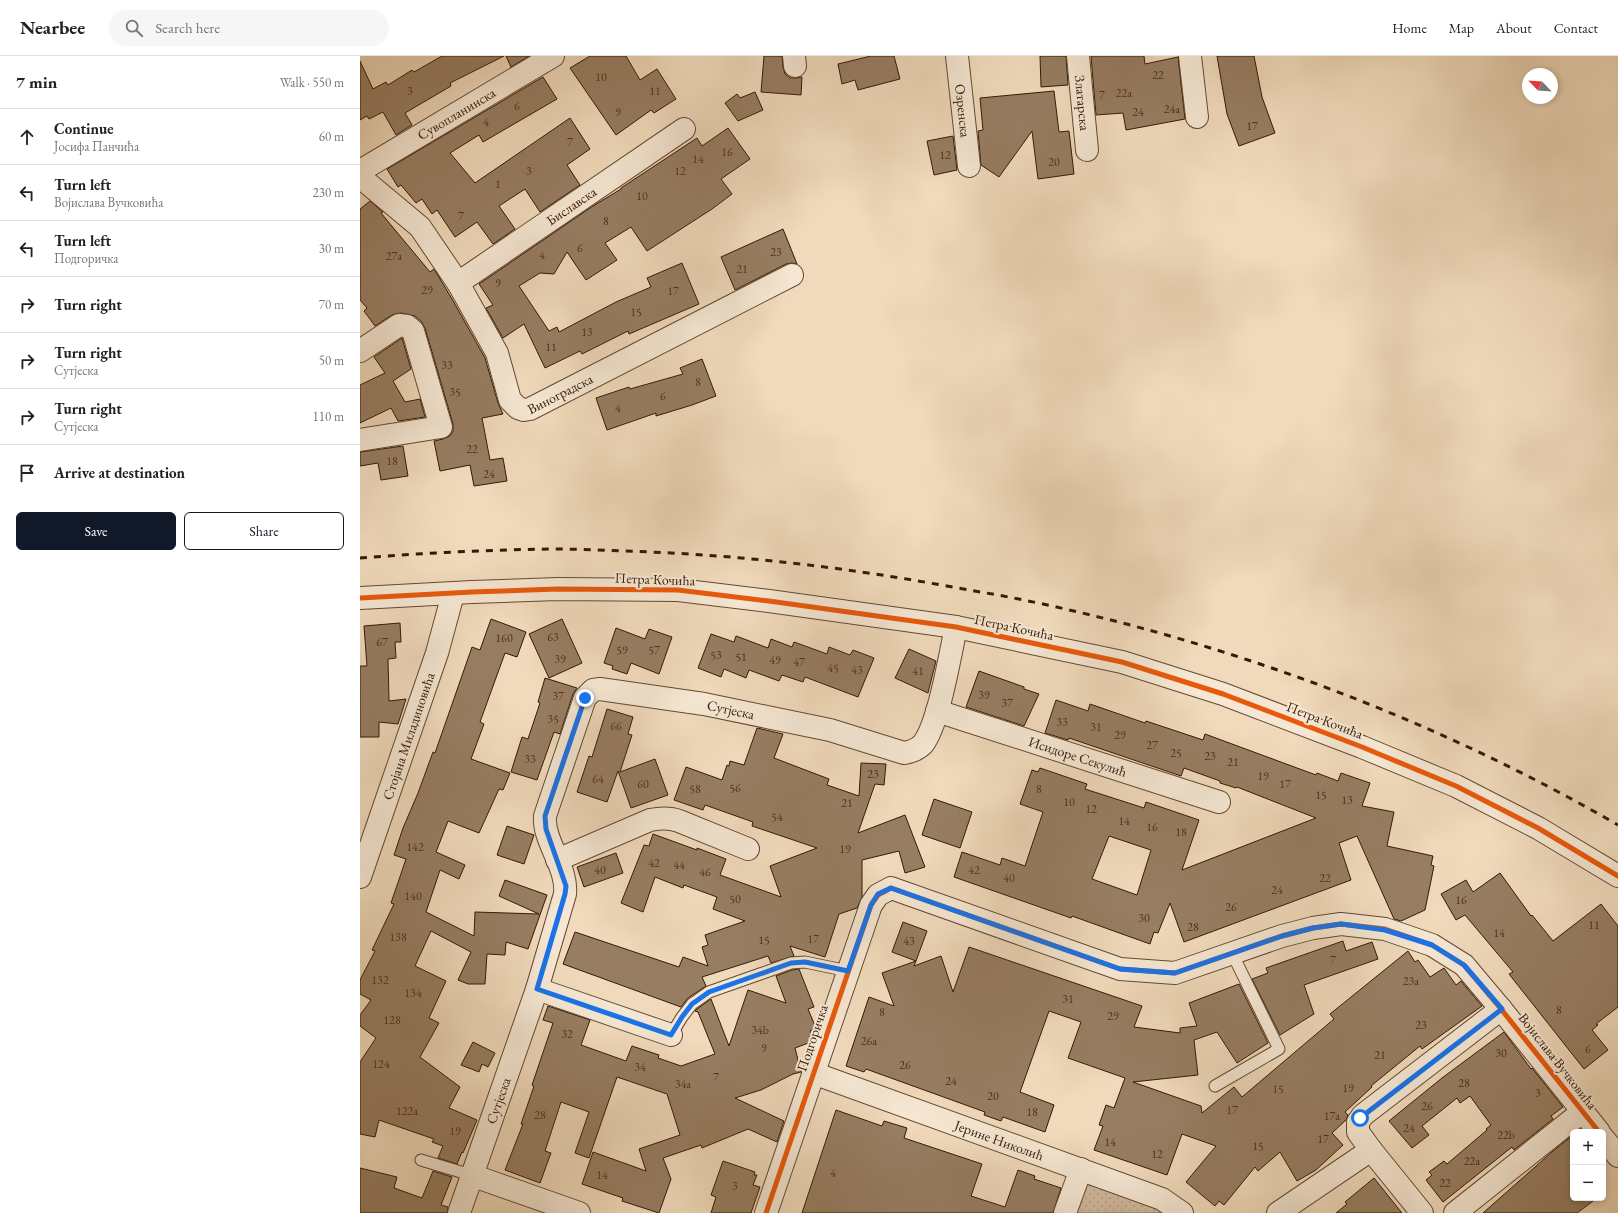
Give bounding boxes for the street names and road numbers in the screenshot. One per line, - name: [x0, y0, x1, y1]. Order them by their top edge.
- street label: Златарска: [1071, 74, 1094, 132]
- street label: Сувопланинска: [414, 83, 499, 144]
- street label: Озренска: [951, 83, 975, 139]
- street label: Биславска: [543, 182, 600, 229]
- street label: Виноградска: [524, 369, 596, 418]
- street label: Петра Кочића: [614, 569, 696, 589]
- street label: Петра Кочића: [973, 610, 1056, 644]
- street label: Стојана Миладиновића: [378, 670, 439, 802]
- street label: Сутјеска: [705, 696, 756, 723]
- street label: Петра Кочића: [1284, 697, 1366, 743]
- street label: Исидоре Секулић: [1026, 732, 1129, 781]
- street label: Подгоричка: [792, 1002, 832, 1074]
- street label: Војислава Вучковића: [1515, 1009, 1602, 1113]
- street label: Сутјеска: [482, 1075, 515, 1126]
- street label: Јерине Николић: [951, 1116, 1046, 1165]

